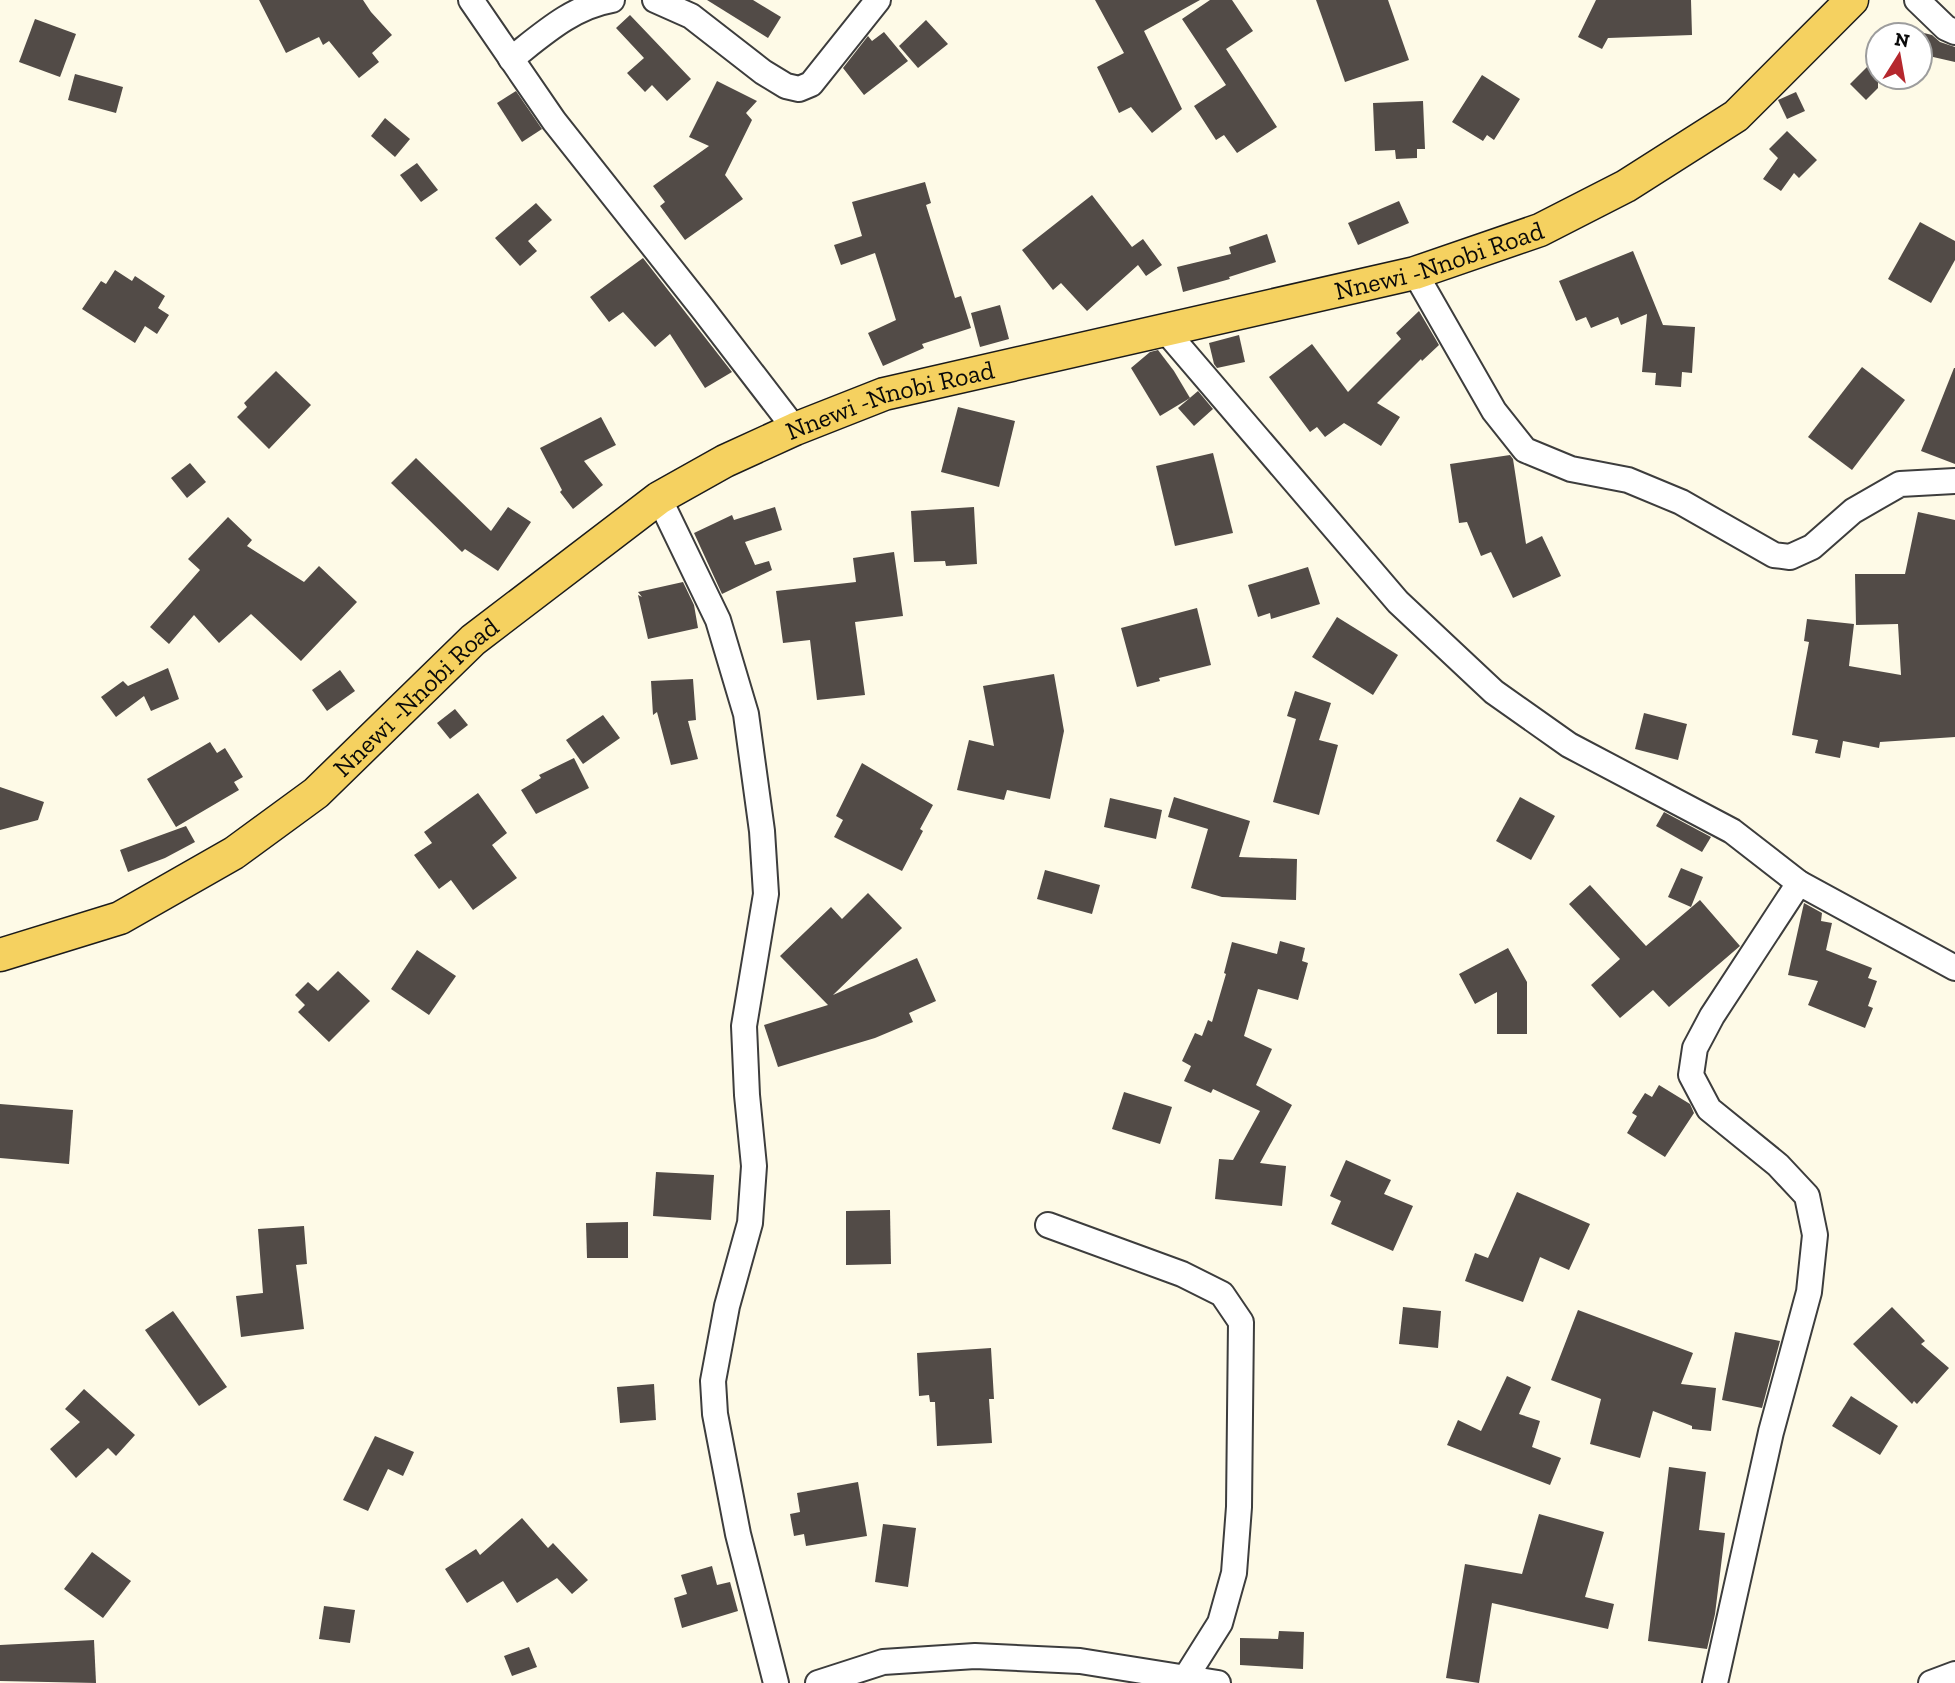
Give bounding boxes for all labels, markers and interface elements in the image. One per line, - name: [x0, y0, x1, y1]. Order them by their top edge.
- north arrow: [1864, 21, 1934, 91]
- text: N: [1893, 27, 1911, 52]
- street label: Nnewi -Nnobi Road: [1332, 214, 1548, 307]
- street label: Nnewi -Nnobi Road: [781, 353, 997, 447]
- street label: Nnewi -Nnobi Road: [326, 610, 505, 783]

